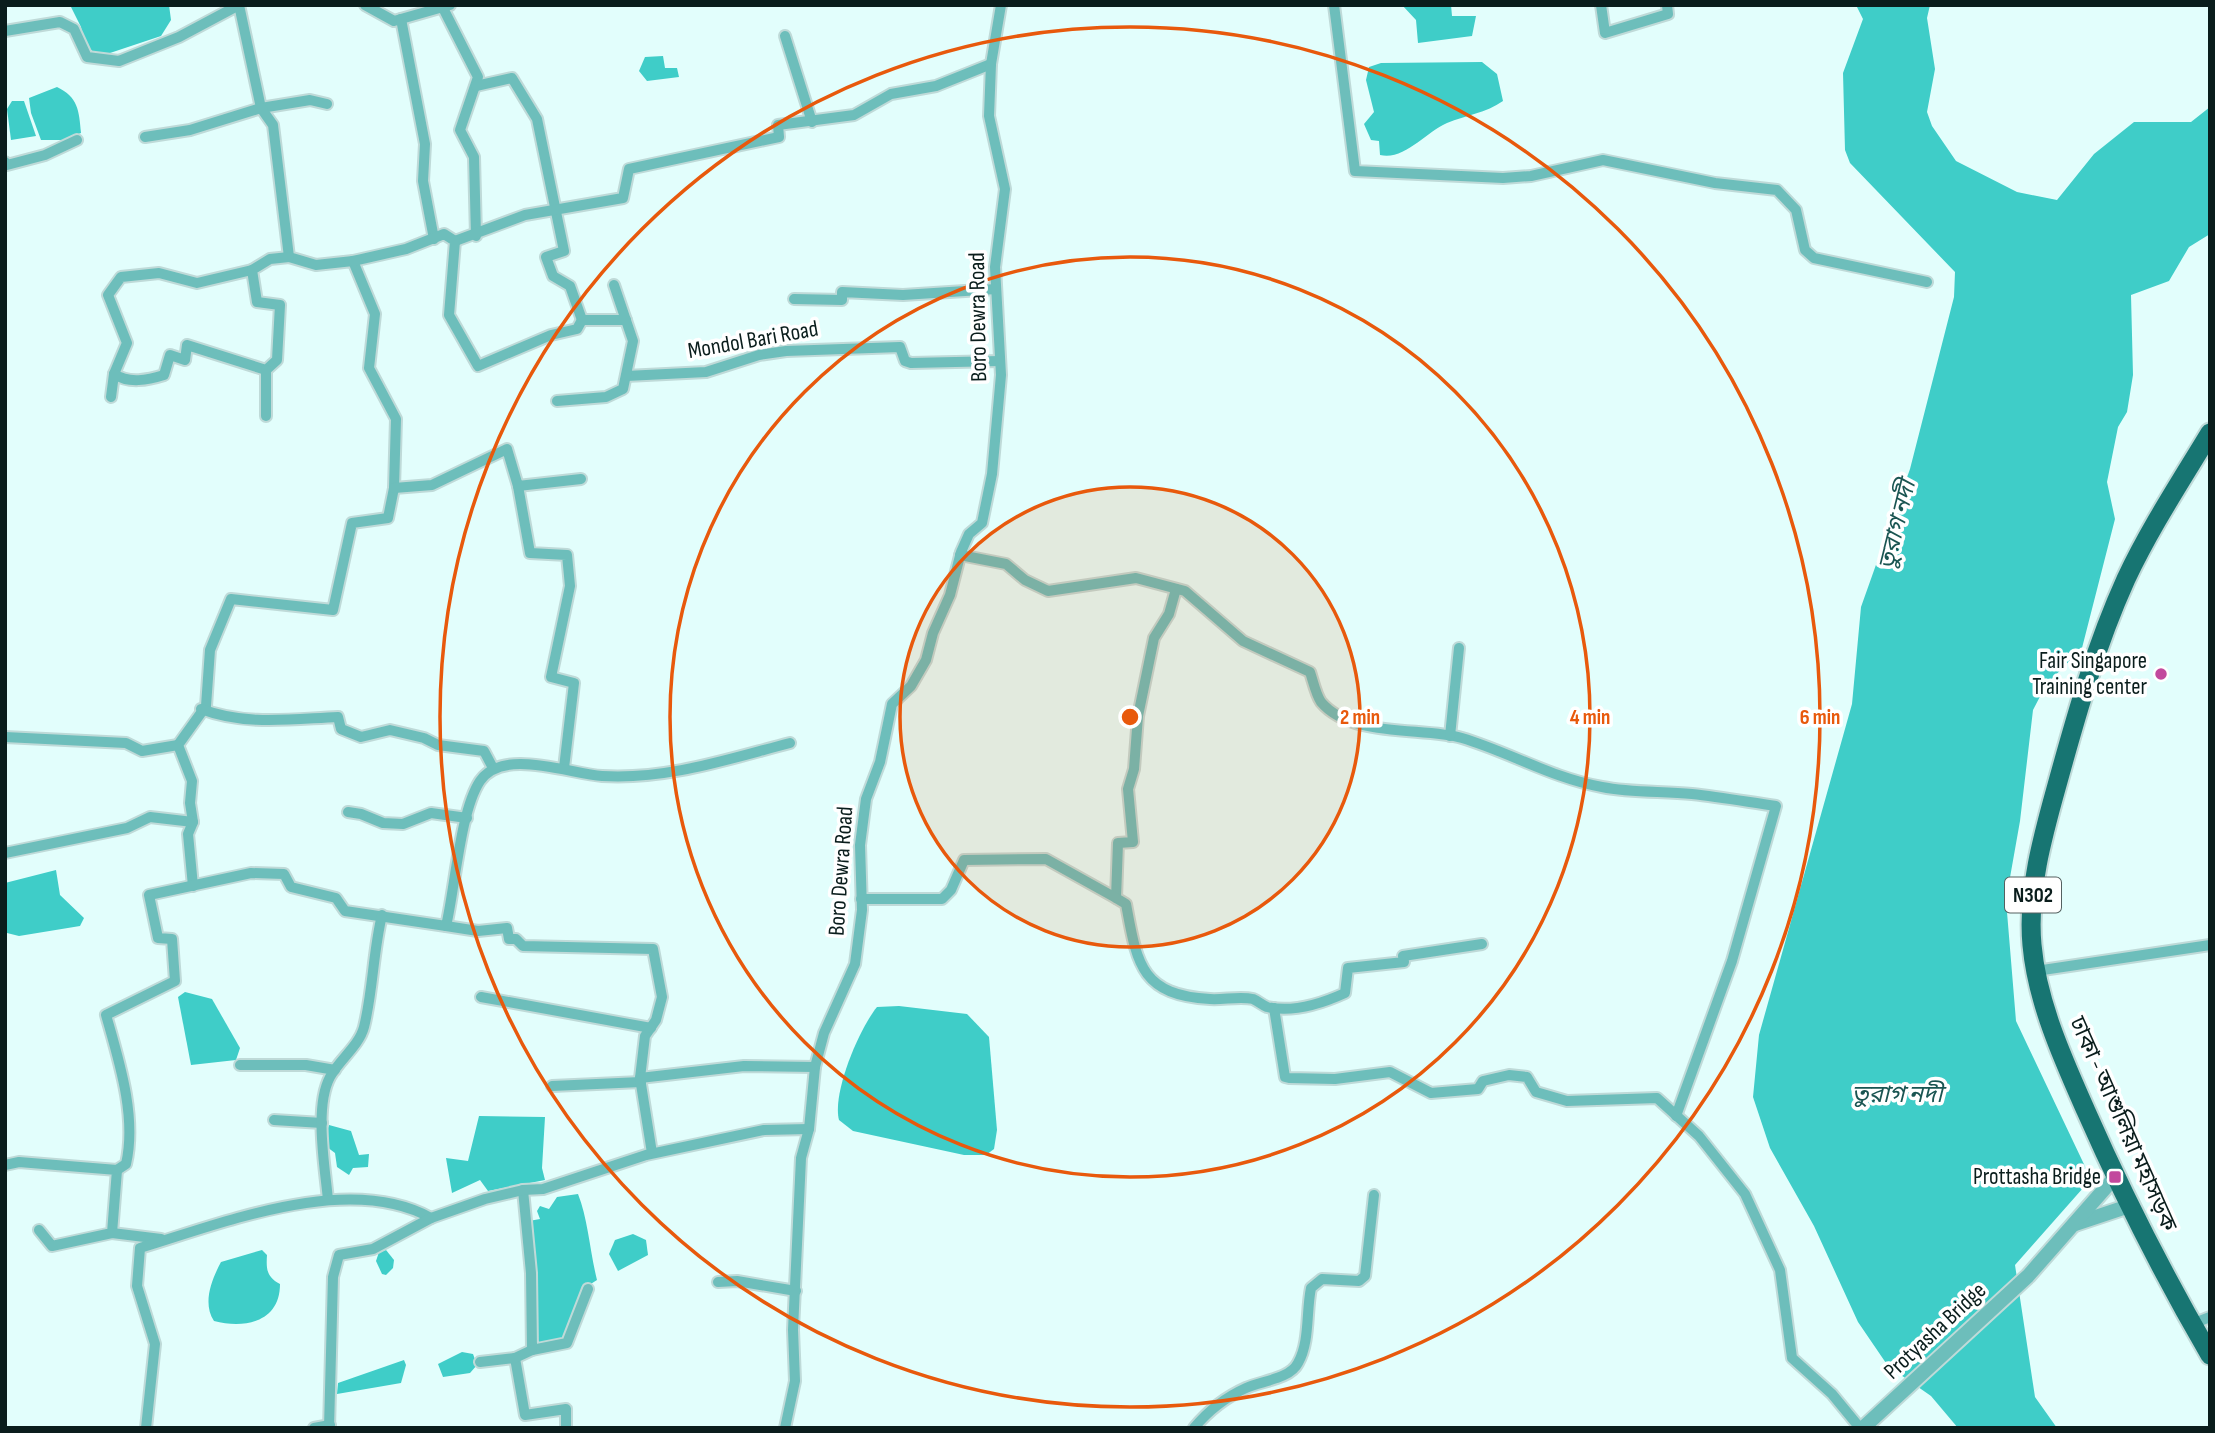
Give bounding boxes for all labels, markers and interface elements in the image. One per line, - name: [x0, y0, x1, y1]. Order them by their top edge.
- street label: Boro Dewra Road: [963, 252, 993, 382]
- street label: Mondol Bari Road: [686, 315, 820, 365]
- water label: তুরাগ নদী: [1872, 473, 1923, 573]
- place label: Fair Singapore Training center: [2032, 647, 2147, 701]
- marker: Fair Singapore Training center: [2153, 666, 2169, 682]
- centre of rings: [1118, 705, 1142, 729]
- text: 2 min: [1340, 705, 1380, 730]
- text: 4 min: [1570, 705, 1610, 730]
- text: 6 min: [1800, 705, 1840, 730]
- street label: Boro Dewra Road: [823, 805, 859, 937]
- road number: N302: [2005, 878, 2061, 912]
- street label: ঢাকা - আশুলিয়া মহাসড়ক: [2063, 1011, 2183, 1236]
- water label: তুরাগ নদী: [1851, 1080, 1947, 1109]
- place label: Prottasha Bridge: [1973, 1163, 2101, 1191]
- marker: Prottasha Bridge: [2107, 1169, 2123, 1185]
- street label: Protyasha Bridge: [1878, 1277, 1992, 1385]

